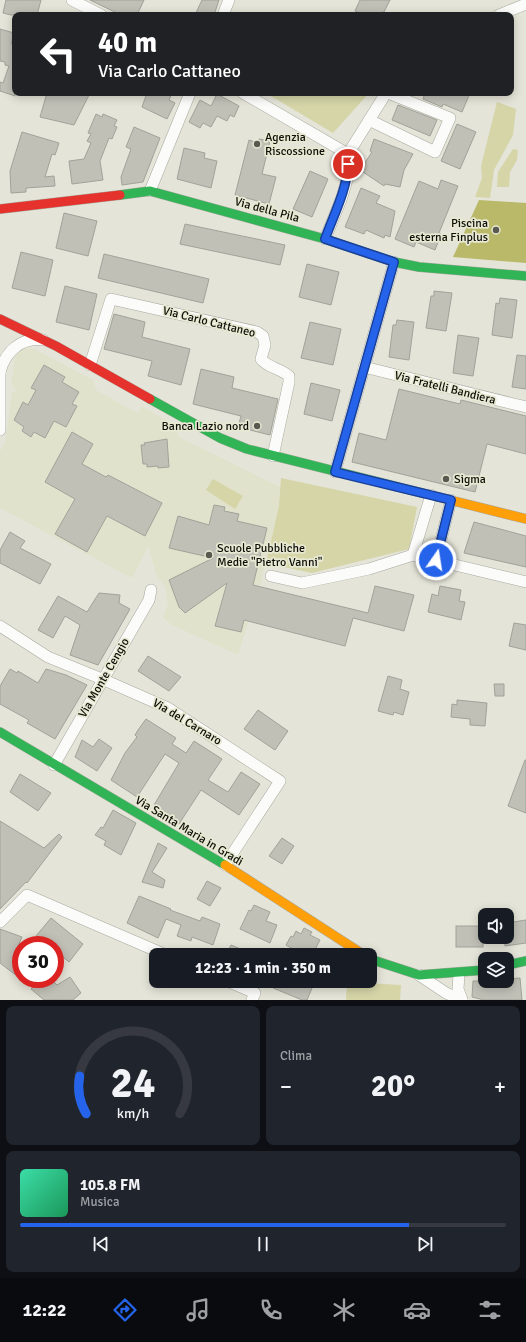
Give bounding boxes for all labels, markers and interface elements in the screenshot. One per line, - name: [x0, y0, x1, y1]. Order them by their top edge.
- text: 40 m: [98, 26, 157, 60]
- icon: left: [32, 28, 84, 80]
- text: Via Carlo Cattaneo: [98, 60, 241, 82]
- place label: Agenzia Riscossione: [265, 130, 325, 159]
- marker: Agenzia Riscossione: [252, 139, 262, 149]
- pin: [331, 147, 365, 181]
- icon: arrive: [337, 153, 359, 175]
- street label: Via della Pila: [233, 194, 301, 226]
- place label: Piscina esterna Finplus: [409, 216, 488, 245]
- marker: Piscina esterna Finplus: [491, 225, 501, 235]
- street label: Via Carlo Cattaneo: [161, 303, 257, 341]
- street label: Via Fratelli Bandiera: [393, 368, 497, 408]
- place label: Banca Lazio nord: [162, 419, 249, 434]
- marker: Banca Lazio nord: [252, 421, 262, 431]
- place label: Sigma: [454, 472, 486, 487]
- marker: Sigma: [441, 474, 451, 484]
- position arrow: [415, 539, 457, 581]
- place label: Scuole Pubbliche Medie "Pietro Vanni": [217, 541, 323, 570]
- marker: Scuole Pubbliche Medie "Pietro Vanni": [204, 550, 214, 560]
- street label: Via Monte Cengio: [75, 635, 133, 721]
- street label: Via del Carnaro: [150, 695, 224, 749]
- street label: Via Santa Maria in Gradi: [132, 793, 246, 869]
- map controls: [478, 908, 514, 988]
- button: sound: [478, 908, 514, 944]
- speed limit sign: 30: [12, 936, 64, 988]
- button: layers: [478, 952, 514, 988]
- text: 12:23 · 1 min · 350 m: [195, 959, 331, 977]
- text: Clima: [280, 1048, 312, 1064]
- text: 24: [111, 1057, 155, 1108]
- text: 20°: [371, 1068, 415, 1105]
- text: −: [280, 1073, 292, 1100]
- text: +: [494, 1073, 506, 1100]
- text: km/h: [117, 1104, 149, 1121]
- text: 105.8 FM: [80, 1176, 141, 1194]
- text: Musica: [80, 1194, 120, 1210]
- icon: previous: [90, 1233, 112, 1255]
- icon: pause: [252, 1233, 274, 1255]
- icon: next: [414, 1233, 436, 1255]
- icon: directions: [111, 1296, 139, 1324]
- icon: music: [184, 1296, 212, 1324]
- icon: phone: [257, 1296, 285, 1324]
- icon: climate: [330, 1296, 358, 1324]
- icon: car: [403, 1296, 431, 1324]
- icon: filters: [476, 1296, 504, 1324]
- text: 12:22: [22, 1299, 67, 1321]

